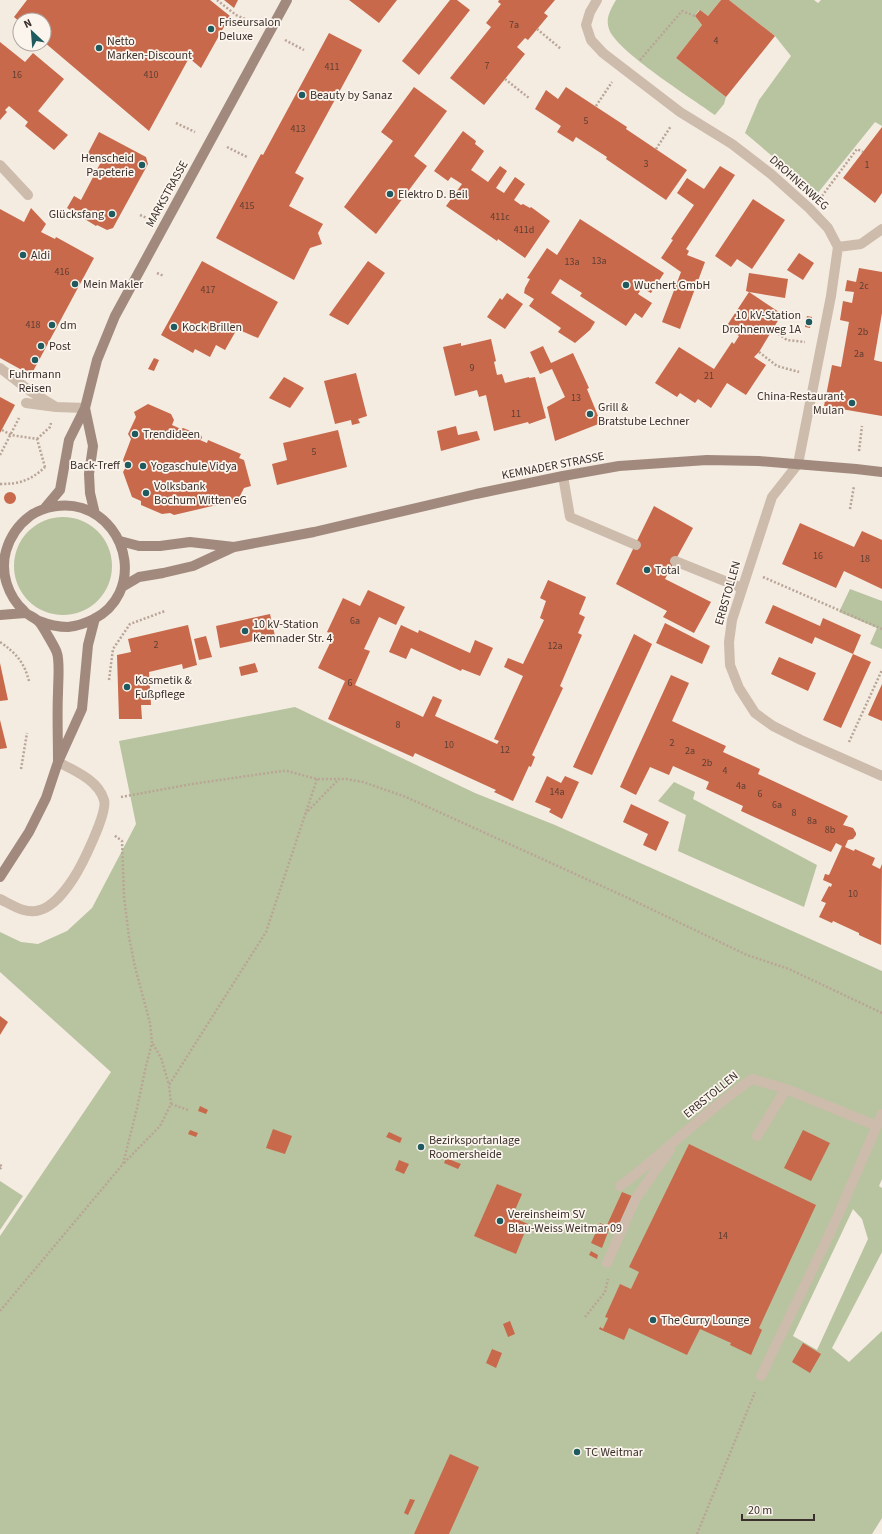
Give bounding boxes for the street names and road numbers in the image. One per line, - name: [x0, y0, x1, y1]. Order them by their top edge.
- street label: DROHNENWEG: [765, 152, 833, 214]
- street label: MARKSTRASSE: [142, 158, 192, 230]
- street label: KEMNADER STRASSE: [500, 448, 606, 484]
- street label: ERBSTOLLEN: [711, 559, 745, 627]
- street label: ERBSTOLLEN: [680, 1068, 742, 1122]

